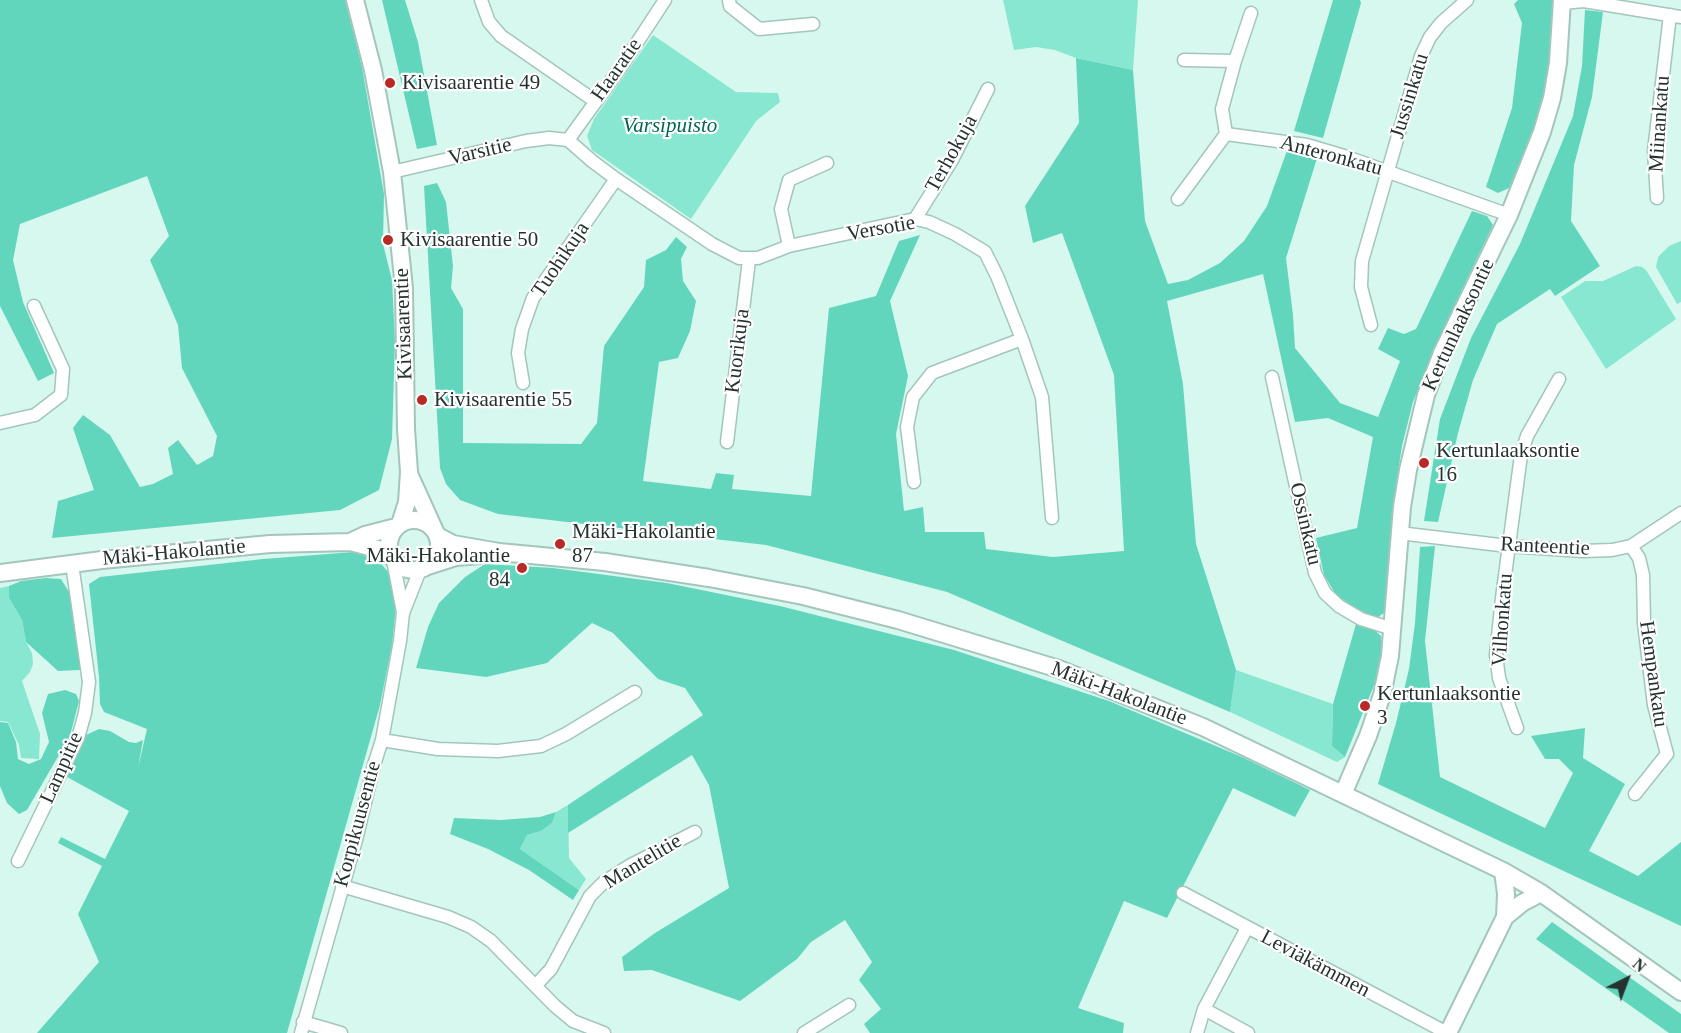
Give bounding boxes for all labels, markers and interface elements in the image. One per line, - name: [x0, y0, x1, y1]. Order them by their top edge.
- street label: Haaratie: [586, 34, 648, 106]
- street label: Jussinkatu: [1385, 50, 1435, 142]
- place label: Kivisaarentie 49: [402, 70, 540, 96]
- street label: Miinankatu: [1644, 75, 1676, 173]
- marker: Kivisaarentie 49: [383, 76, 397, 90]
- street label: Terhokuja: [920, 111, 984, 197]
- park label: Varsipuisto: [623, 113, 717, 139]
- street label: Anteronkatu: [1277, 130, 1385, 182]
- street label: Varsitie: [446, 133, 514, 171]
- street label: Versotie: [845, 211, 917, 247]
- street label: Tuohikuja: [527, 217, 595, 303]
- place label: Kivisaarentie 50: [400, 227, 538, 253]
- marker: Kivisaarentie 50: [381, 233, 395, 247]
- street label: Kertunlaaksontie: [1417, 255, 1501, 395]
- street label: Kivisaarentie: [389, 268, 419, 380]
- street label: Kuorikuja: [720, 307, 756, 395]
- place label: Kivisaarentie 55: [434, 387, 572, 413]
- marker: Kivisaarentie 55: [415, 393, 429, 407]
- place label: Kertunlaaksontie 16: [1436, 438, 1579, 488]
- marker: Kertunlaaksontie 16: [1417, 456, 1431, 470]
- street label: Ossinkatu: [1283, 480, 1327, 568]
- place label: Mäki-Hakolantie 87: [572, 519, 715, 569]
- street label: Ranteentie: [1500, 532, 1590, 562]
- street label: Mäki-Hakolantie: [101, 534, 247, 572]
- marker: Mäki-Hakolantie 87: [553, 537, 567, 551]
- place label: Mäki-Hakolantie 84: [367, 543, 510, 593]
- marker: Mäki-Hakolantie 84: [515, 561, 529, 575]
- street label: Vilhonkatu: [1487, 573, 1519, 667]
- street label: Hempankatu: [1633, 619, 1673, 729]
- street label: Mäki-Hakolantie: [1048, 657, 1190, 731]
- place label: Kertunlaaksontie 3: [1377, 681, 1520, 731]
- marker: Kertunlaaksontie 3: [1358, 699, 1372, 713]
- street label: Lampitie: [35, 728, 89, 808]
- street label: Korpikuusentie: [329, 758, 387, 890]
- street label: Mantelitie: [600, 829, 686, 895]
- street label: Leviäkämmen: [1256, 925, 1374, 1003]
- north arrow: [1597, 949, 1657, 1009]
- text: N: [1629, 955, 1649, 975]

